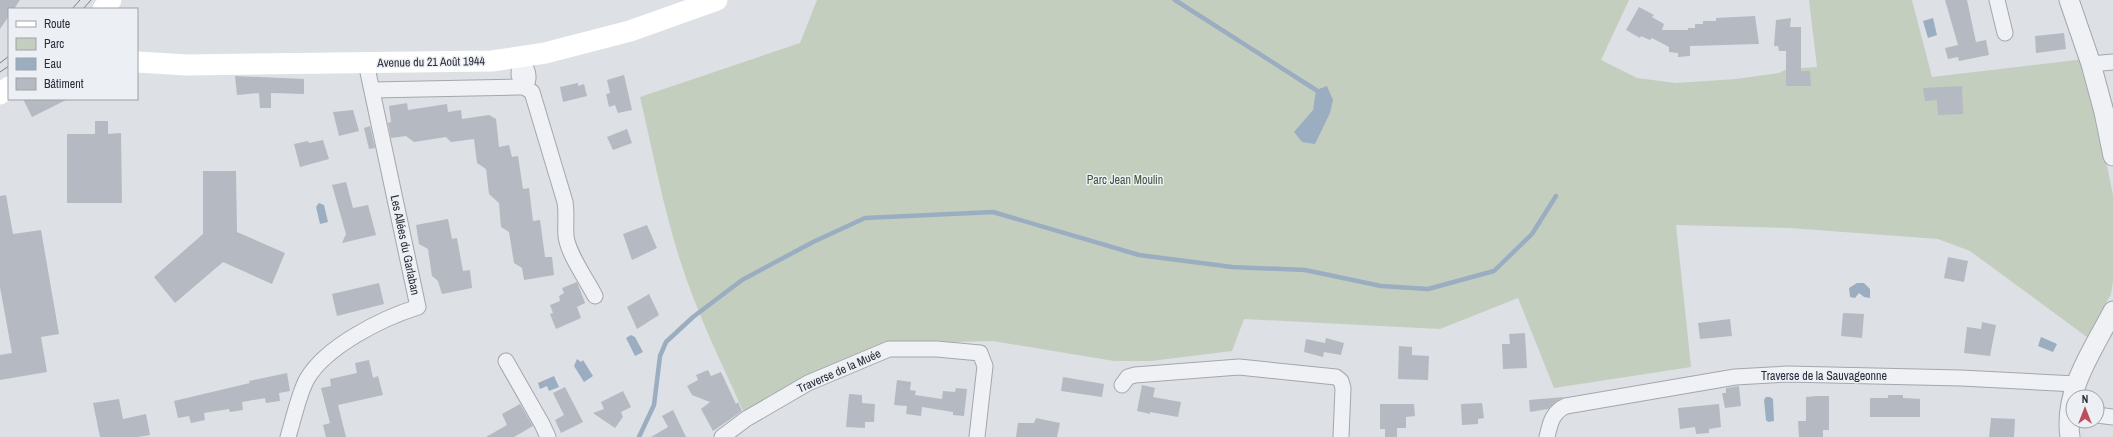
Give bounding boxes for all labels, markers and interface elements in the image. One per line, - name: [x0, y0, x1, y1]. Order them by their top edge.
- legend: [8, 8, 138, 100]
- text: Route: [44, 16, 70, 32]
- text: Parc: [44, 36, 64, 52]
- street label: Avenue du 21 Août 1944: [376, 53, 485, 71]
- text: Eau: [44, 56, 62, 72]
- text: Bâtiment: [44, 76, 84, 92]
- park label: Parc Jean Moulin: [1087, 172, 1163, 188]
- street label: Les Allées du Garlaban: [387, 194, 423, 296]
- street label: Traverse de la Muée: [795, 345, 883, 397]
- street label: Traverse de la Sauvageonne: [1761, 368, 1887, 384]
- north arrow: [2065, 389, 2105, 429]
- text: N: [2082, 392, 2088, 406]

